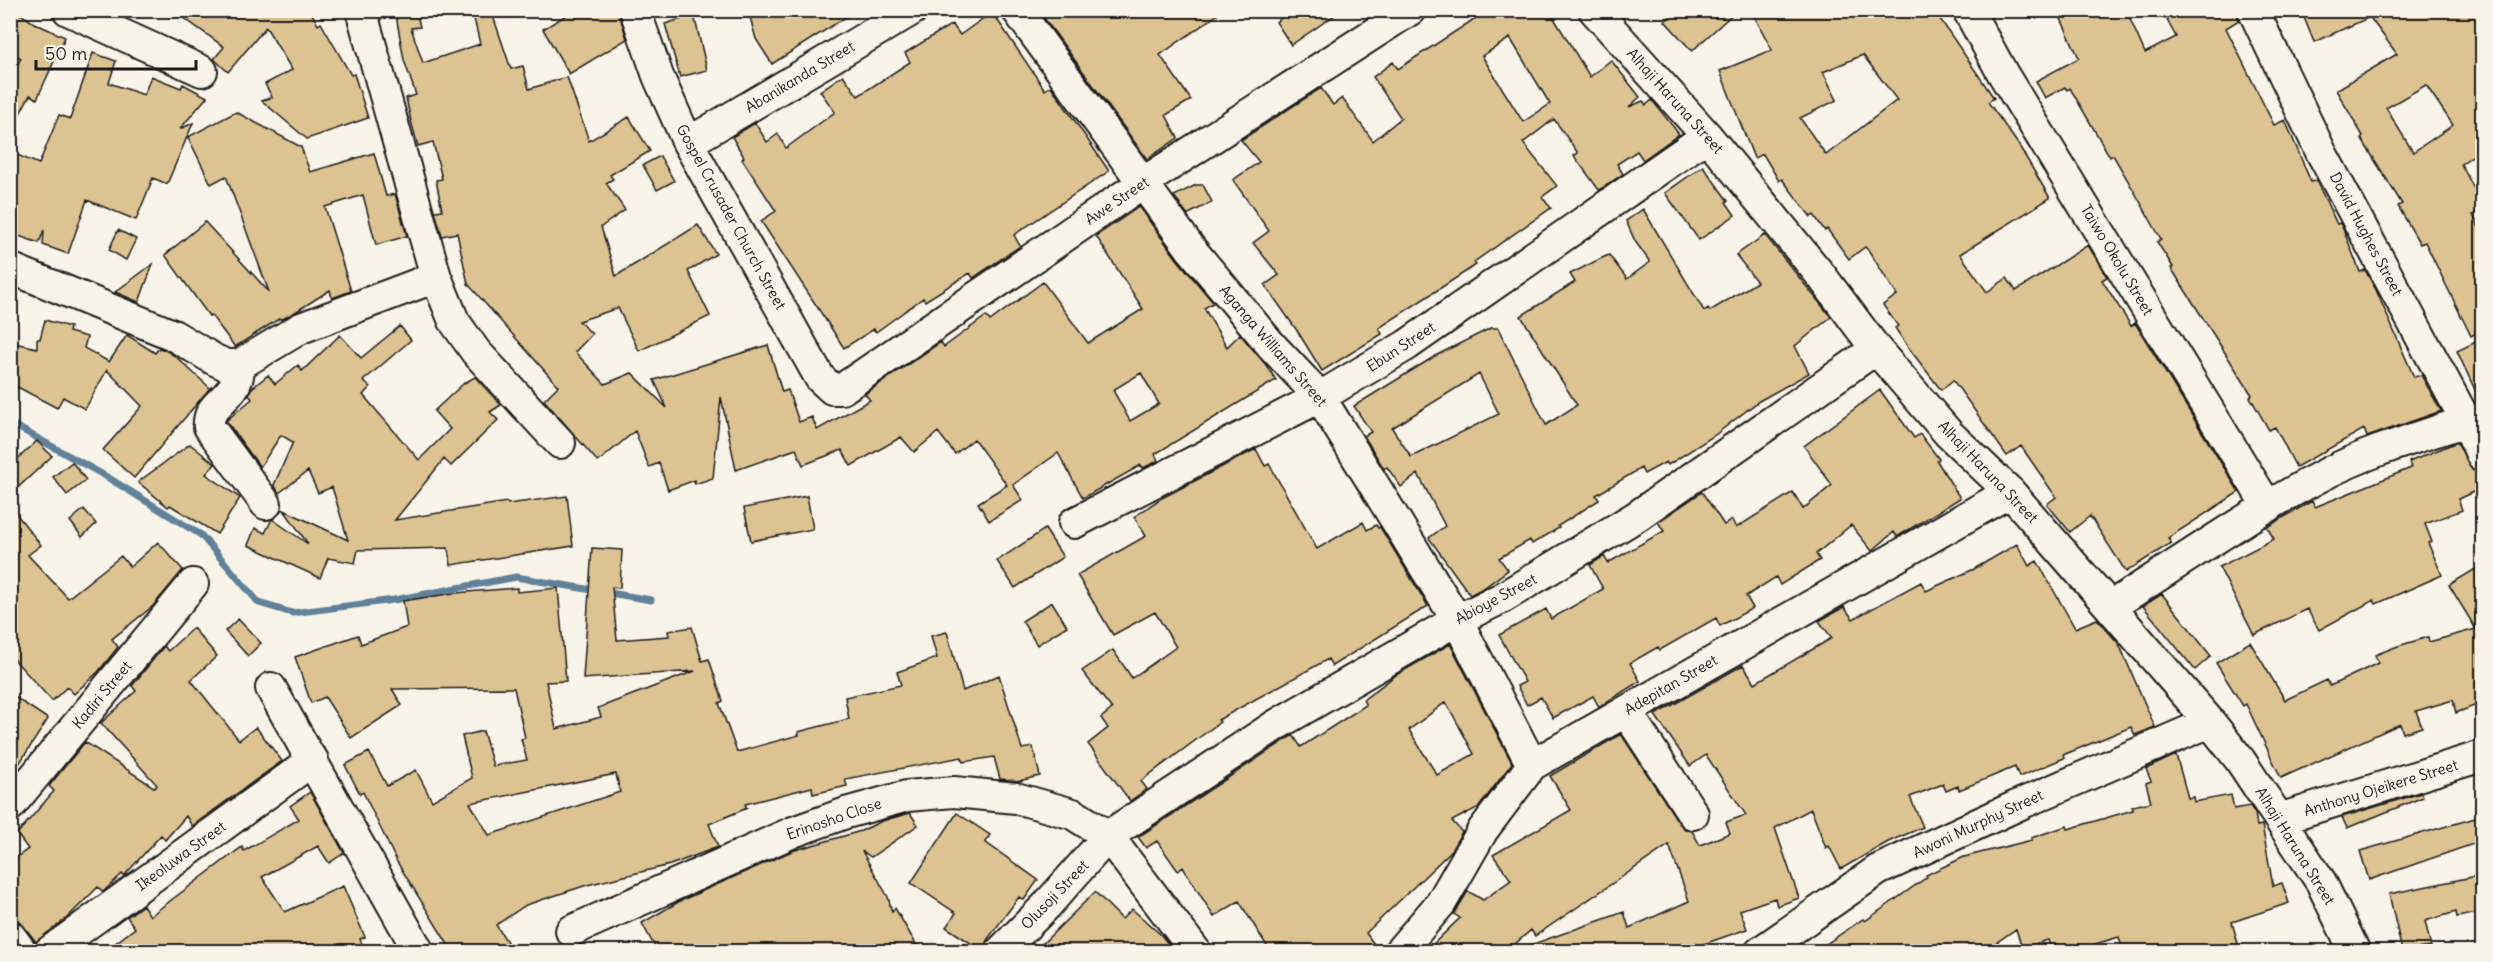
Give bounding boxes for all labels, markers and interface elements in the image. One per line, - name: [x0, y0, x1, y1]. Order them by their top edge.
- scale bar: [36, 33, 196, 71]
- street label: Abanikanda Street: [742, 36, 858, 117]
- text: 50 m: [45, 42, 87, 65]
- street label: Alhaji Haruna Street: [1623, 44, 1728, 157]
- street label: Gospel Crusader Church Street: [672, 121, 790, 313]
- street label: David Hughes Street: [2326, 169, 2407, 299]
- street label: Awe Street: [1081, 172, 1152, 229]
- street label: Taiwo Okolu Street: [2077, 201, 2158, 319]
- street label: Aganga Williams Street: [1215, 281, 1331, 410]
- street label: Ebun Street: [1363, 317, 1439, 376]
- street label: Alhaji Haruna Street: [1934, 416, 2042, 527]
- street label: Abioye Street: [1452, 569, 1540, 628]
- street label: Adepitan Street: [1621, 650, 1721, 719]
- street label: Kadiri Street: [68, 657, 136, 733]
- street label: Anthony Ojeikere Street: [2301, 755, 2460, 820]
- street label: Alhaji Haruna Street: [2251, 783, 2339, 908]
- street label: Awoni Murphy Street: [1910, 785, 2046, 862]
- street label: Erinosho Close: [784, 793, 884, 844]
- street label: Ikeoluwa Street: [132, 817, 229, 895]
- street label: Olusoji Street: [1017, 856, 1092, 933]

